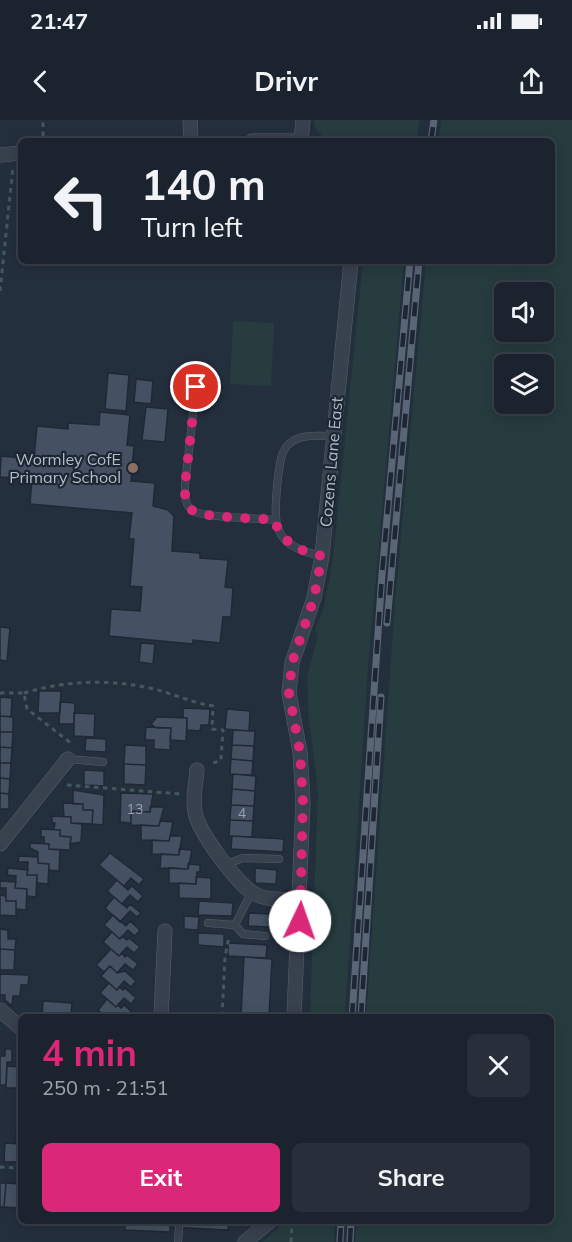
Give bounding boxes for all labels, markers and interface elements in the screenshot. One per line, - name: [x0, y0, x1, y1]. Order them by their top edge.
- text: 21:47: [30, 7, 88, 35]
- text: Drivr: [254, 64, 318, 98]
- icon: back: [24, 65, 57, 98]
- icon: share: [515, 65, 548, 98]
- text: 140 m: [141, 158, 266, 211]
- icon: left: [42, 162, 120, 240]
- text: Turn left: [141, 210, 243, 244]
- map controls: [494, 282, 554, 414]
- button: sound: [494, 282, 554, 342]
- button: layers: [494, 354, 554, 414]
- pin: [170, 361, 221, 412]
- icon: arrive: [179, 370, 212, 403]
- street label: Cozens Lane East: [315, 396, 347, 528]
- place label: Wormley CofE Primary School: [9, 449, 121, 487]
- marker: Wormley CofE Primary School: [126, 461, 140, 475]
- house number: 13: [127, 800, 143, 818]
- house number: 4: [238, 804, 247, 822]
- position arrow: [268, 889, 332, 953]
- text: 4 min: [42, 1030, 137, 1075]
- button: close: [467, 1034, 530, 1097]
- text: 250 m · 21:51: [42, 1075, 168, 1100]
- button: Exit: [42, 1143, 280, 1212]
- button: Share: [292, 1143, 530, 1212]

